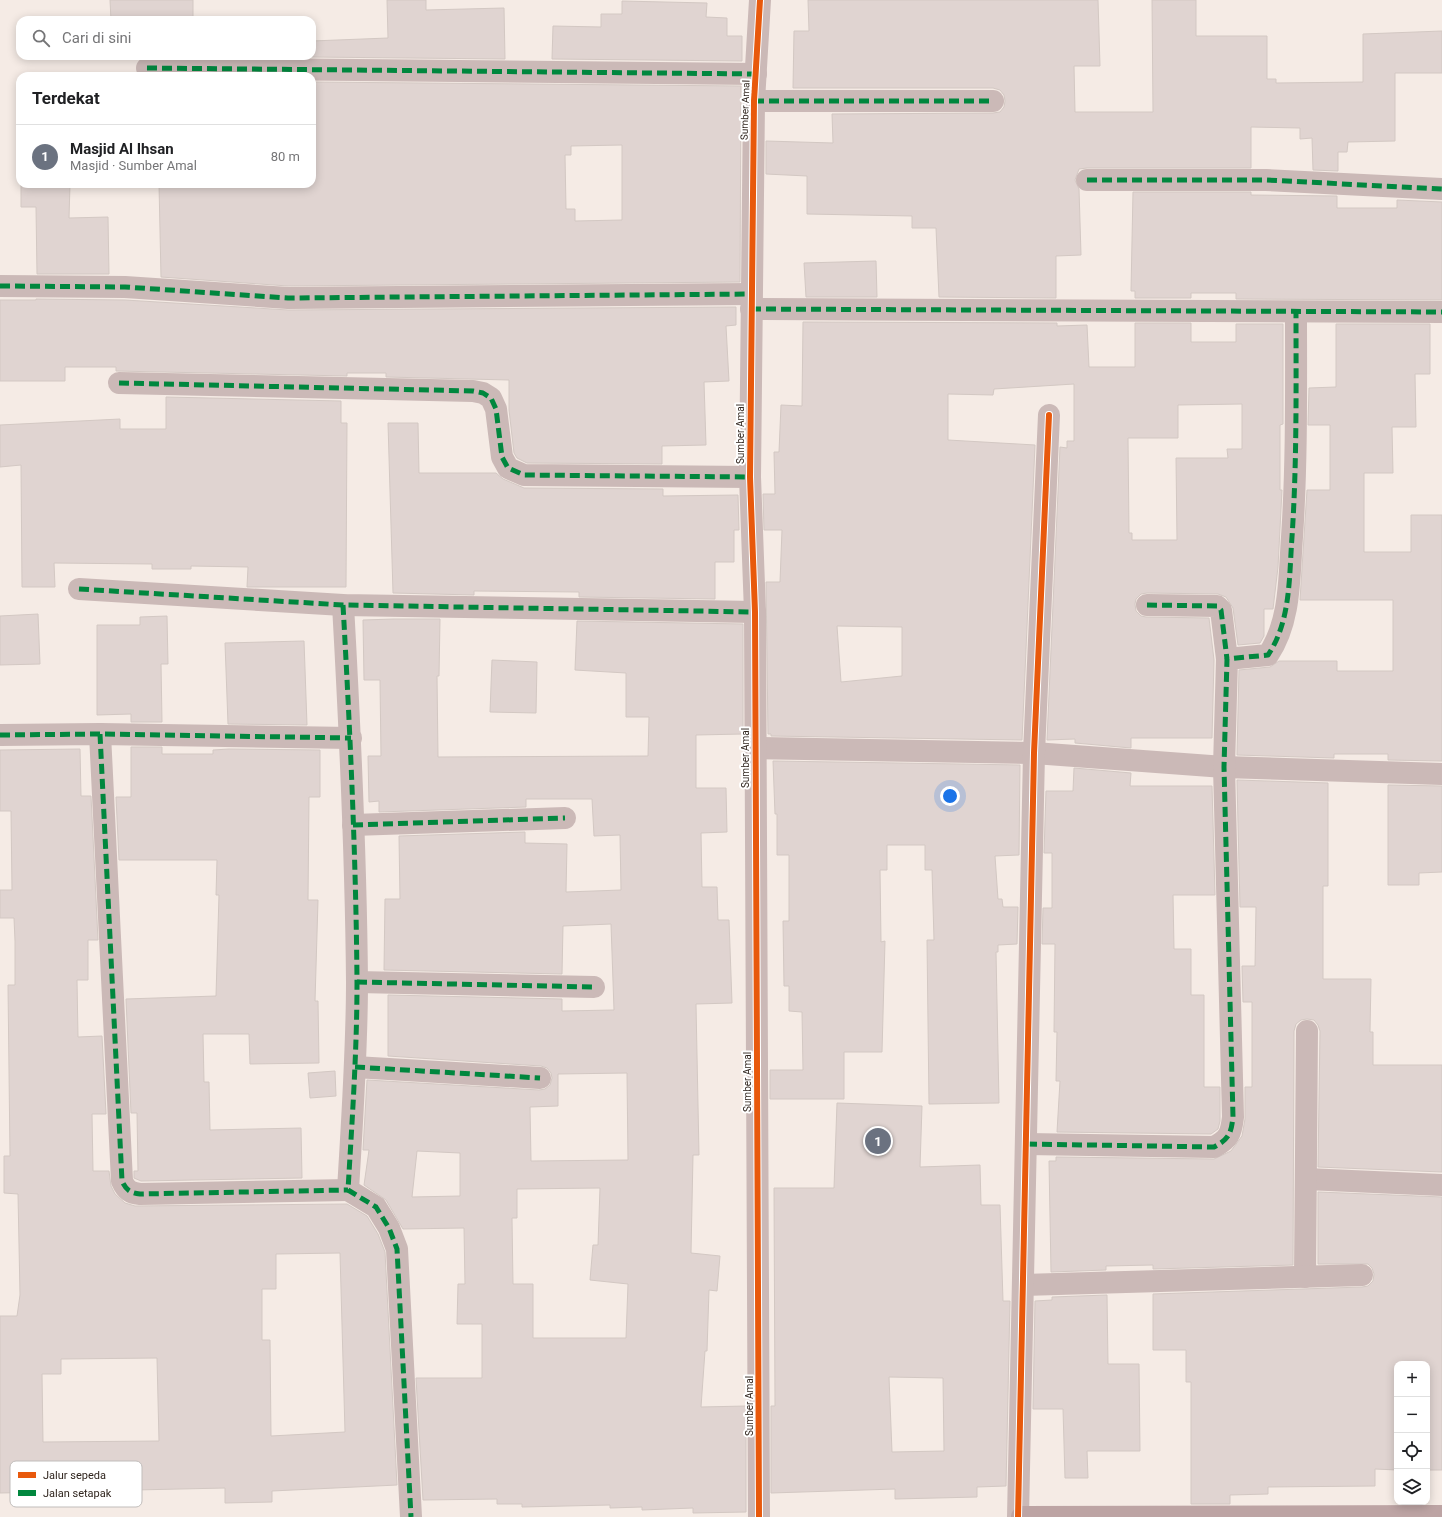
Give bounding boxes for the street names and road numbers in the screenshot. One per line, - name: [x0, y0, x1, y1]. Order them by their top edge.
- street label: Sumber Amal: [738, 80, 752, 140]
- street label: Sumber Amal: [735, 404, 746, 464]
- street label: Sumber Amal: [740, 728, 751, 788]
- street label: Sumber Amal: [742, 1052, 753, 1112]
- street label: Sumber Amal: [744, 1376, 755, 1436]

